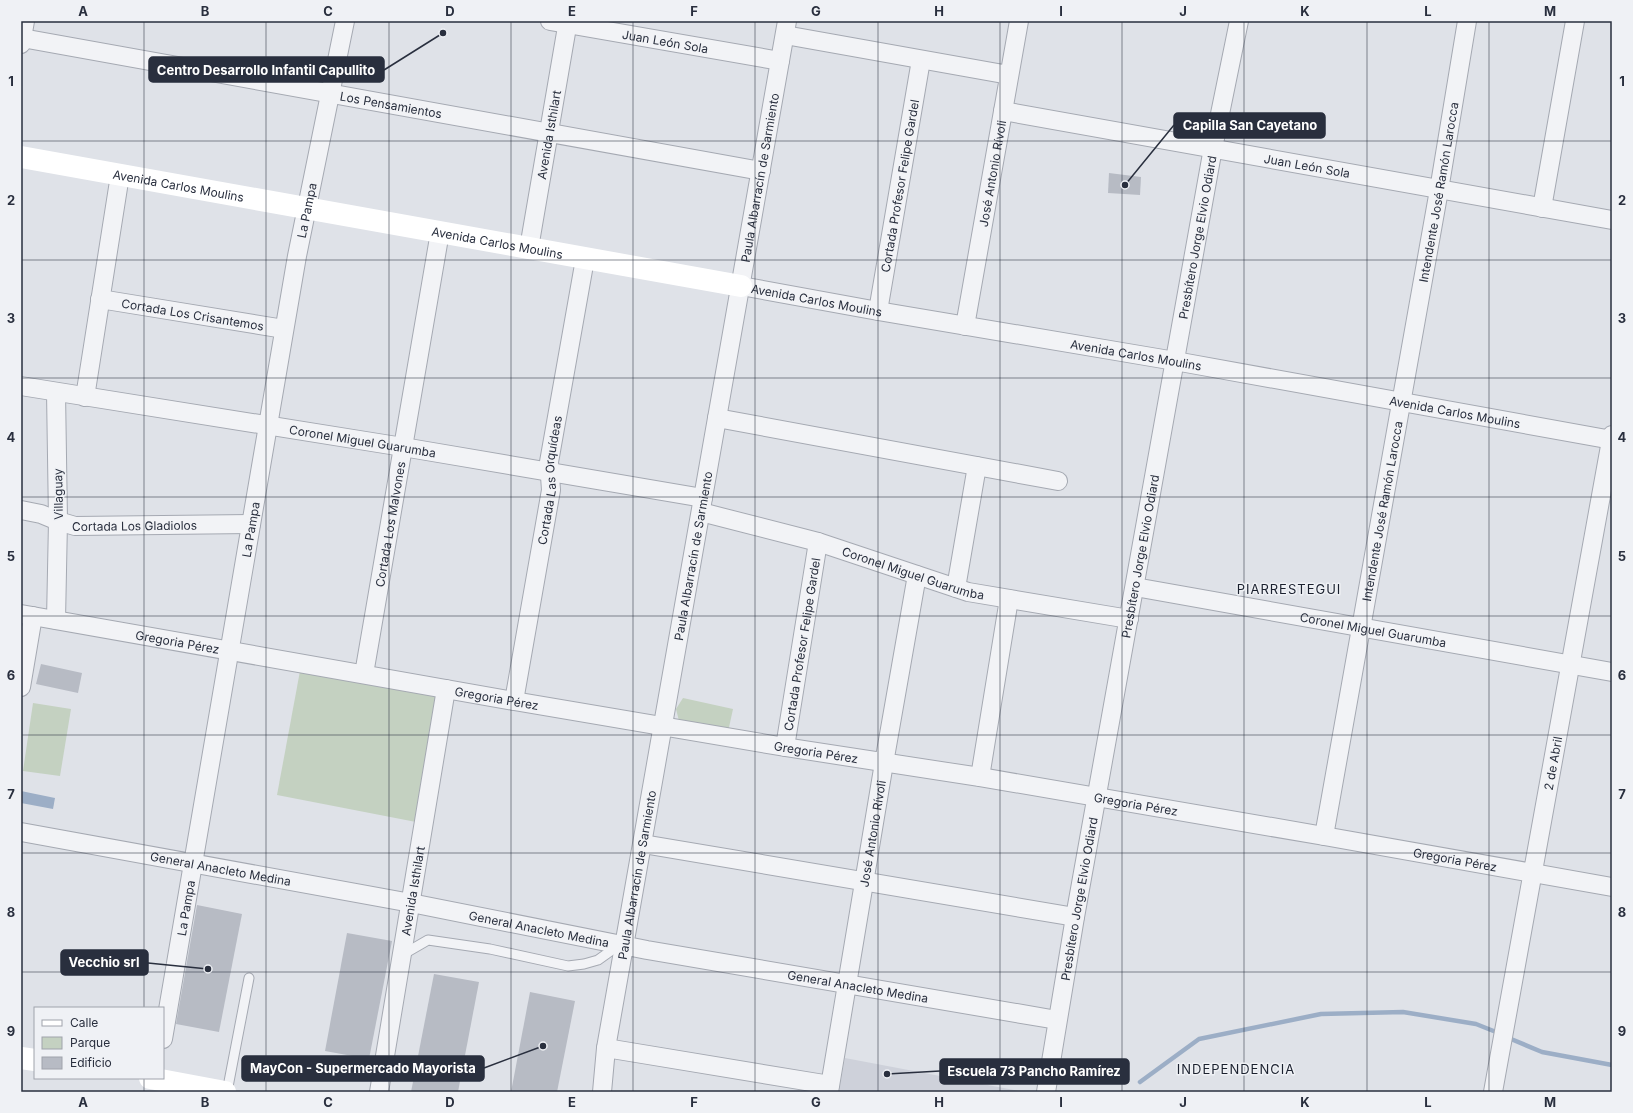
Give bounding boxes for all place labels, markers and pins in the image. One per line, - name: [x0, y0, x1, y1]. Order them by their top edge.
- callout: Centro Desarrollo Infantil Capullito: [149, 57, 384, 82]
- callout: Capilla San Cayetano: [1174, 113, 1325, 138]
- callout: Vecchio srl: [61, 950, 148, 975]
- callout: MayCon - Supermercado Mayorista: [242, 1056, 484, 1081]
- callout: Escuela 73 Pancho Ramírez: [940, 1059, 1129, 1084]

